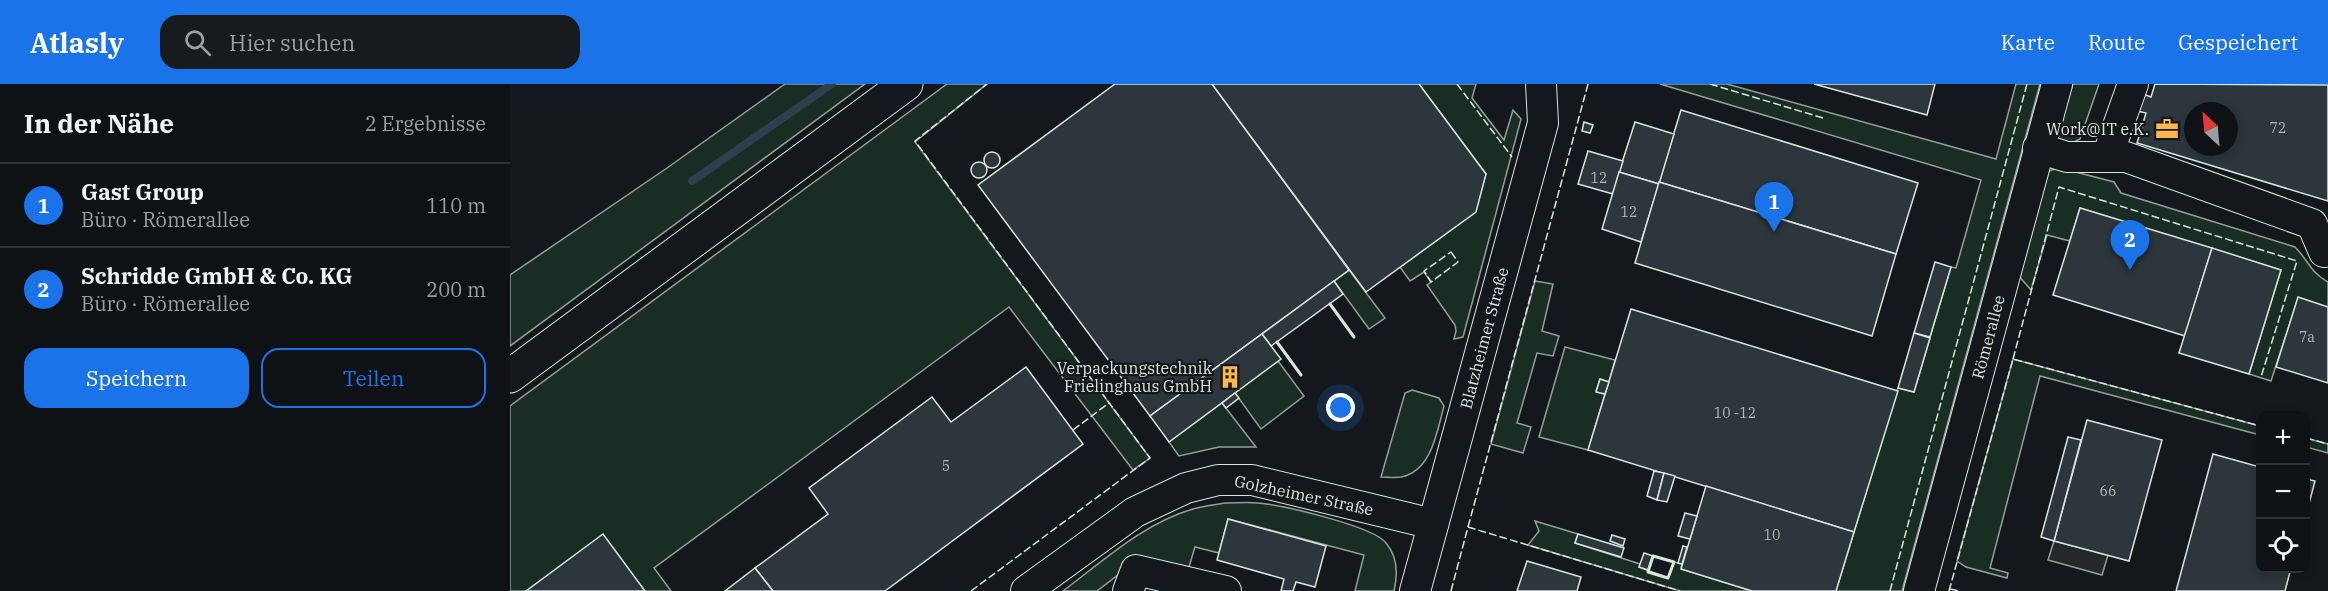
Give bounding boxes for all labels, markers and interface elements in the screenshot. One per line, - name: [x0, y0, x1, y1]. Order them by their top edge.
- search box: [160, 15, 580, 69]
- text: Atlasly: [30, 24, 124, 61]
- icon: search: [181, 26, 214, 59]
- text: Hier suchen: [229, 28, 355, 57]
- text: Karte: [2001, 28, 2055, 56]
- text: Route: [2088, 28, 2145, 56]
- text: Gespeichert: [2178, 28, 2298, 56]
- north arrow: [2184, 102, 2238, 156]
- text: In der Nähe: [24, 106, 174, 140]
- text: 2 Ergebnisse: [365, 110, 486, 137]
- office icon: Work@IT e.K.: [2154, 116, 2180, 142]
- place label: Work@IT e.K.: [2046, 119, 2149, 139]
- house number: 72: [2270, 119, 2286, 137]
- house number: 12: [1591, 169, 1607, 187]
- text: Gast Group: [81, 177, 204, 206]
- pin: 1: [1754, 182, 1794, 232]
- text: 1: [38, 192, 50, 219]
- text: 110 m: [426, 192, 486, 219]
- house number: 12: [1621, 203, 1637, 221]
- text: Büro · Römerallee: [81, 206, 250, 233]
- pin: 2: [2110, 220, 2150, 270]
- text: Schridde GmbH & Co. KG: [81, 261, 353, 290]
- street label: Blatzheimer Straße: [1455, 265, 1513, 411]
- text: 2: [38, 276, 50, 303]
- text: 200 m: [426, 276, 486, 303]
- text: Büro · Römerallee: [81, 290, 250, 317]
- street label: Römerallee: [1967, 293, 2009, 381]
- house number: 7a: [2299, 328, 2315, 346]
- button: Speichern: [24, 348, 249, 408]
- button: Teilen: [261, 348, 486, 408]
- place label: Verpackungstechnik Frielinghaus GmbH: [1057, 358, 1213, 396]
- building icon: Verpackungstechnik Frielinghaus GmbH: [1217, 364, 1243, 390]
- your location: [1326, 393, 1355, 422]
- house number: 10 -12: [1714, 404, 1756, 422]
- map controls: [2256, 411, 2310, 573]
- button: +: [2256, 411, 2310, 465]
- house number: 5: [942, 457, 950, 475]
- button: −: [2256, 465, 2310, 519]
- street label: Golzheimer Straße: [1233, 471, 1375, 519]
- house number: 66: [2100, 482, 2116, 500]
- button: locate: [2256, 519, 2310, 573]
- house number: 10: [1764, 526, 1780, 544]

